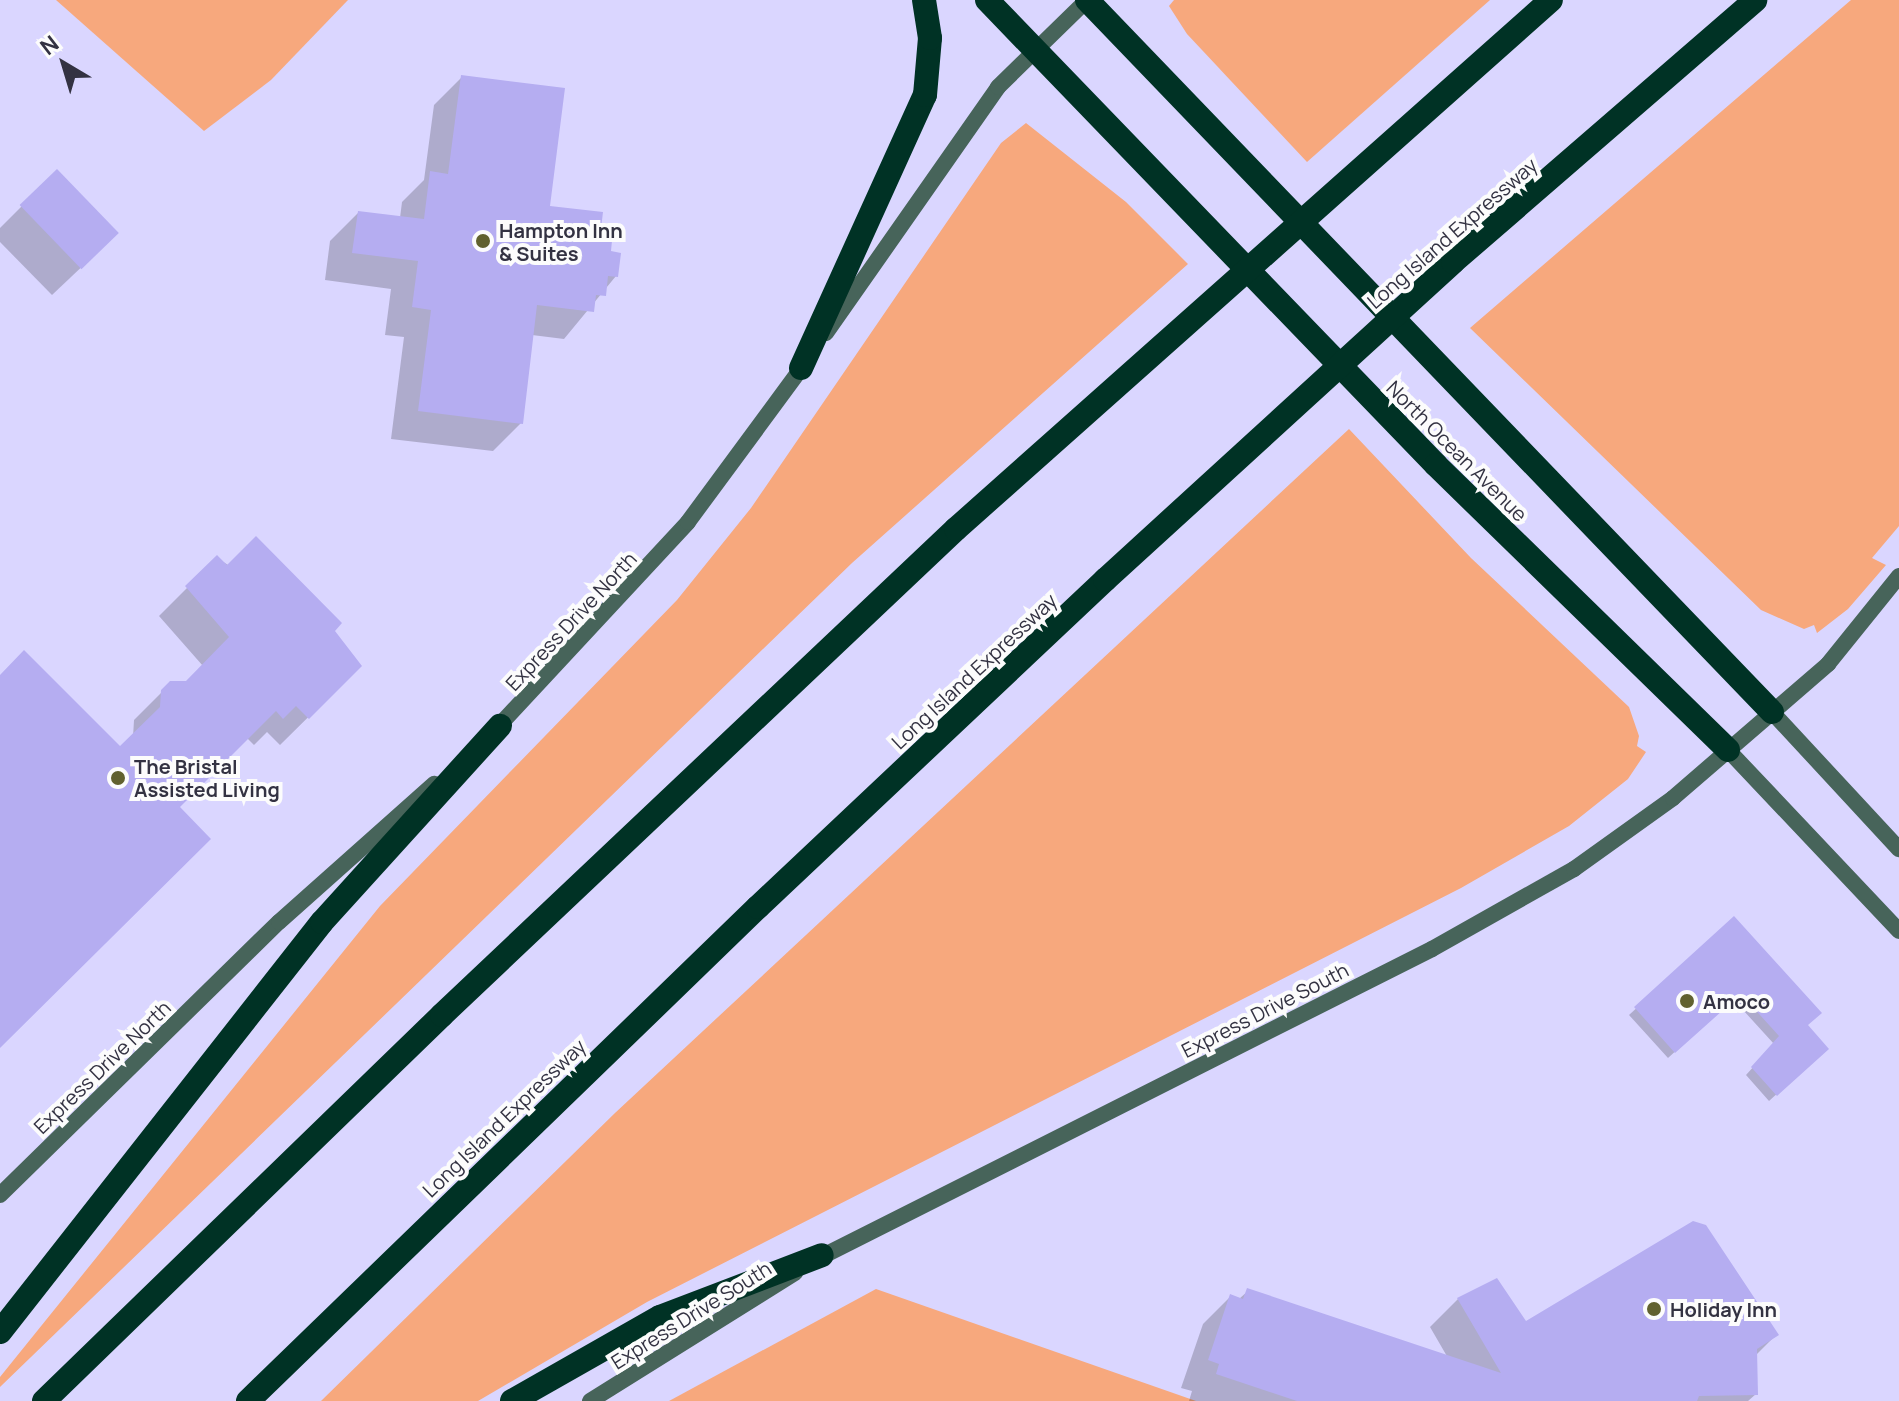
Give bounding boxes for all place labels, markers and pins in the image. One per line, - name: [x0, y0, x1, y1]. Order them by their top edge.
- place label: Hampton Inn & Suites: [499, 218, 623, 265]
- marker: Hampton Inn & Suites: [474, 232, 492, 250]
- place label: The Bristal Assisted Living: [134, 754, 280, 801]
- marker: The Bristal Assisted Living: [109, 769, 127, 787]
- place label: Amoco: [1703, 989, 1770, 1013]
- marker: Amoco: [1678, 992, 1696, 1010]
- place label: Holiday Inn: [1670, 1297, 1777, 1321]
- marker: Holiday Inn: [1645, 1300, 1663, 1318]

